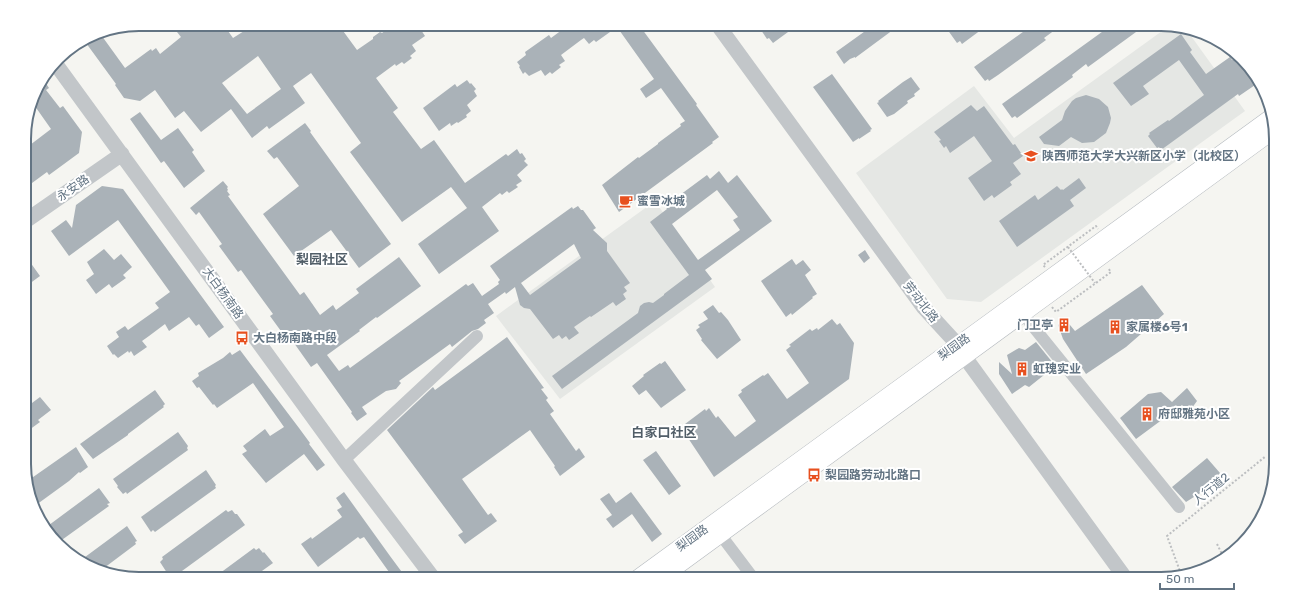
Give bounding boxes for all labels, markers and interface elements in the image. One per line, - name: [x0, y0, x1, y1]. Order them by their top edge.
- school or university icon: 陕西师范大学大兴新区小学（北校区）: [1023, 148, 1039, 164]
- place label: 陕西师范大学大兴新区小学（北校区）: [1042, 149, 1246, 163]
- street label: 永安路: [54, 172, 92, 204]
- cafe icon: 蜜雪冰城: [618, 193, 634, 209]
- place label: 蜜雪冰城: [637, 194, 685, 208]
- district label: 梨园社区: [296, 252, 348, 267]
- street label: 大白杨南路: [200, 265, 246, 321]
- street label: 劳动北路: [901, 279, 941, 325]
- building icon: 门卫亭: [1056, 317, 1072, 333]
- place label: 门卫亭: [1017, 318, 1053, 332]
- building icon: 家属楼6号1: [1107, 319, 1123, 335]
- place label: 家属楼6号1: [1126, 320, 1188, 334]
- bus stop icon: 大白杨南路中段: [234, 330, 250, 346]
- place label: 大白杨南路中段: [253, 331, 337, 345]
- street label: 梨园路: [935, 331, 973, 363]
- building icon: 虹瑰实业: [1014, 361, 1030, 377]
- place label: 虹瑰实业: [1033, 362, 1081, 376]
- building icon: 府邸雅苑小区: [1139, 406, 1155, 422]
- place label: 府邸雅苑小区: [1158, 407, 1230, 421]
- district label: 白家口社区: [631, 425, 697, 440]
- bus stop icon: 梨园路劳动北路口: [806, 467, 822, 483]
- place label: 梨园路劳动北路口: [825, 468, 921, 482]
- street label: 人行道2: [1190, 470, 1232, 508]
- street label: 梨园路: [673, 522, 711, 554]
- scale bar: [1160, 565, 1234, 591]
- text: 50 m: [1166, 572, 1194, 586]

